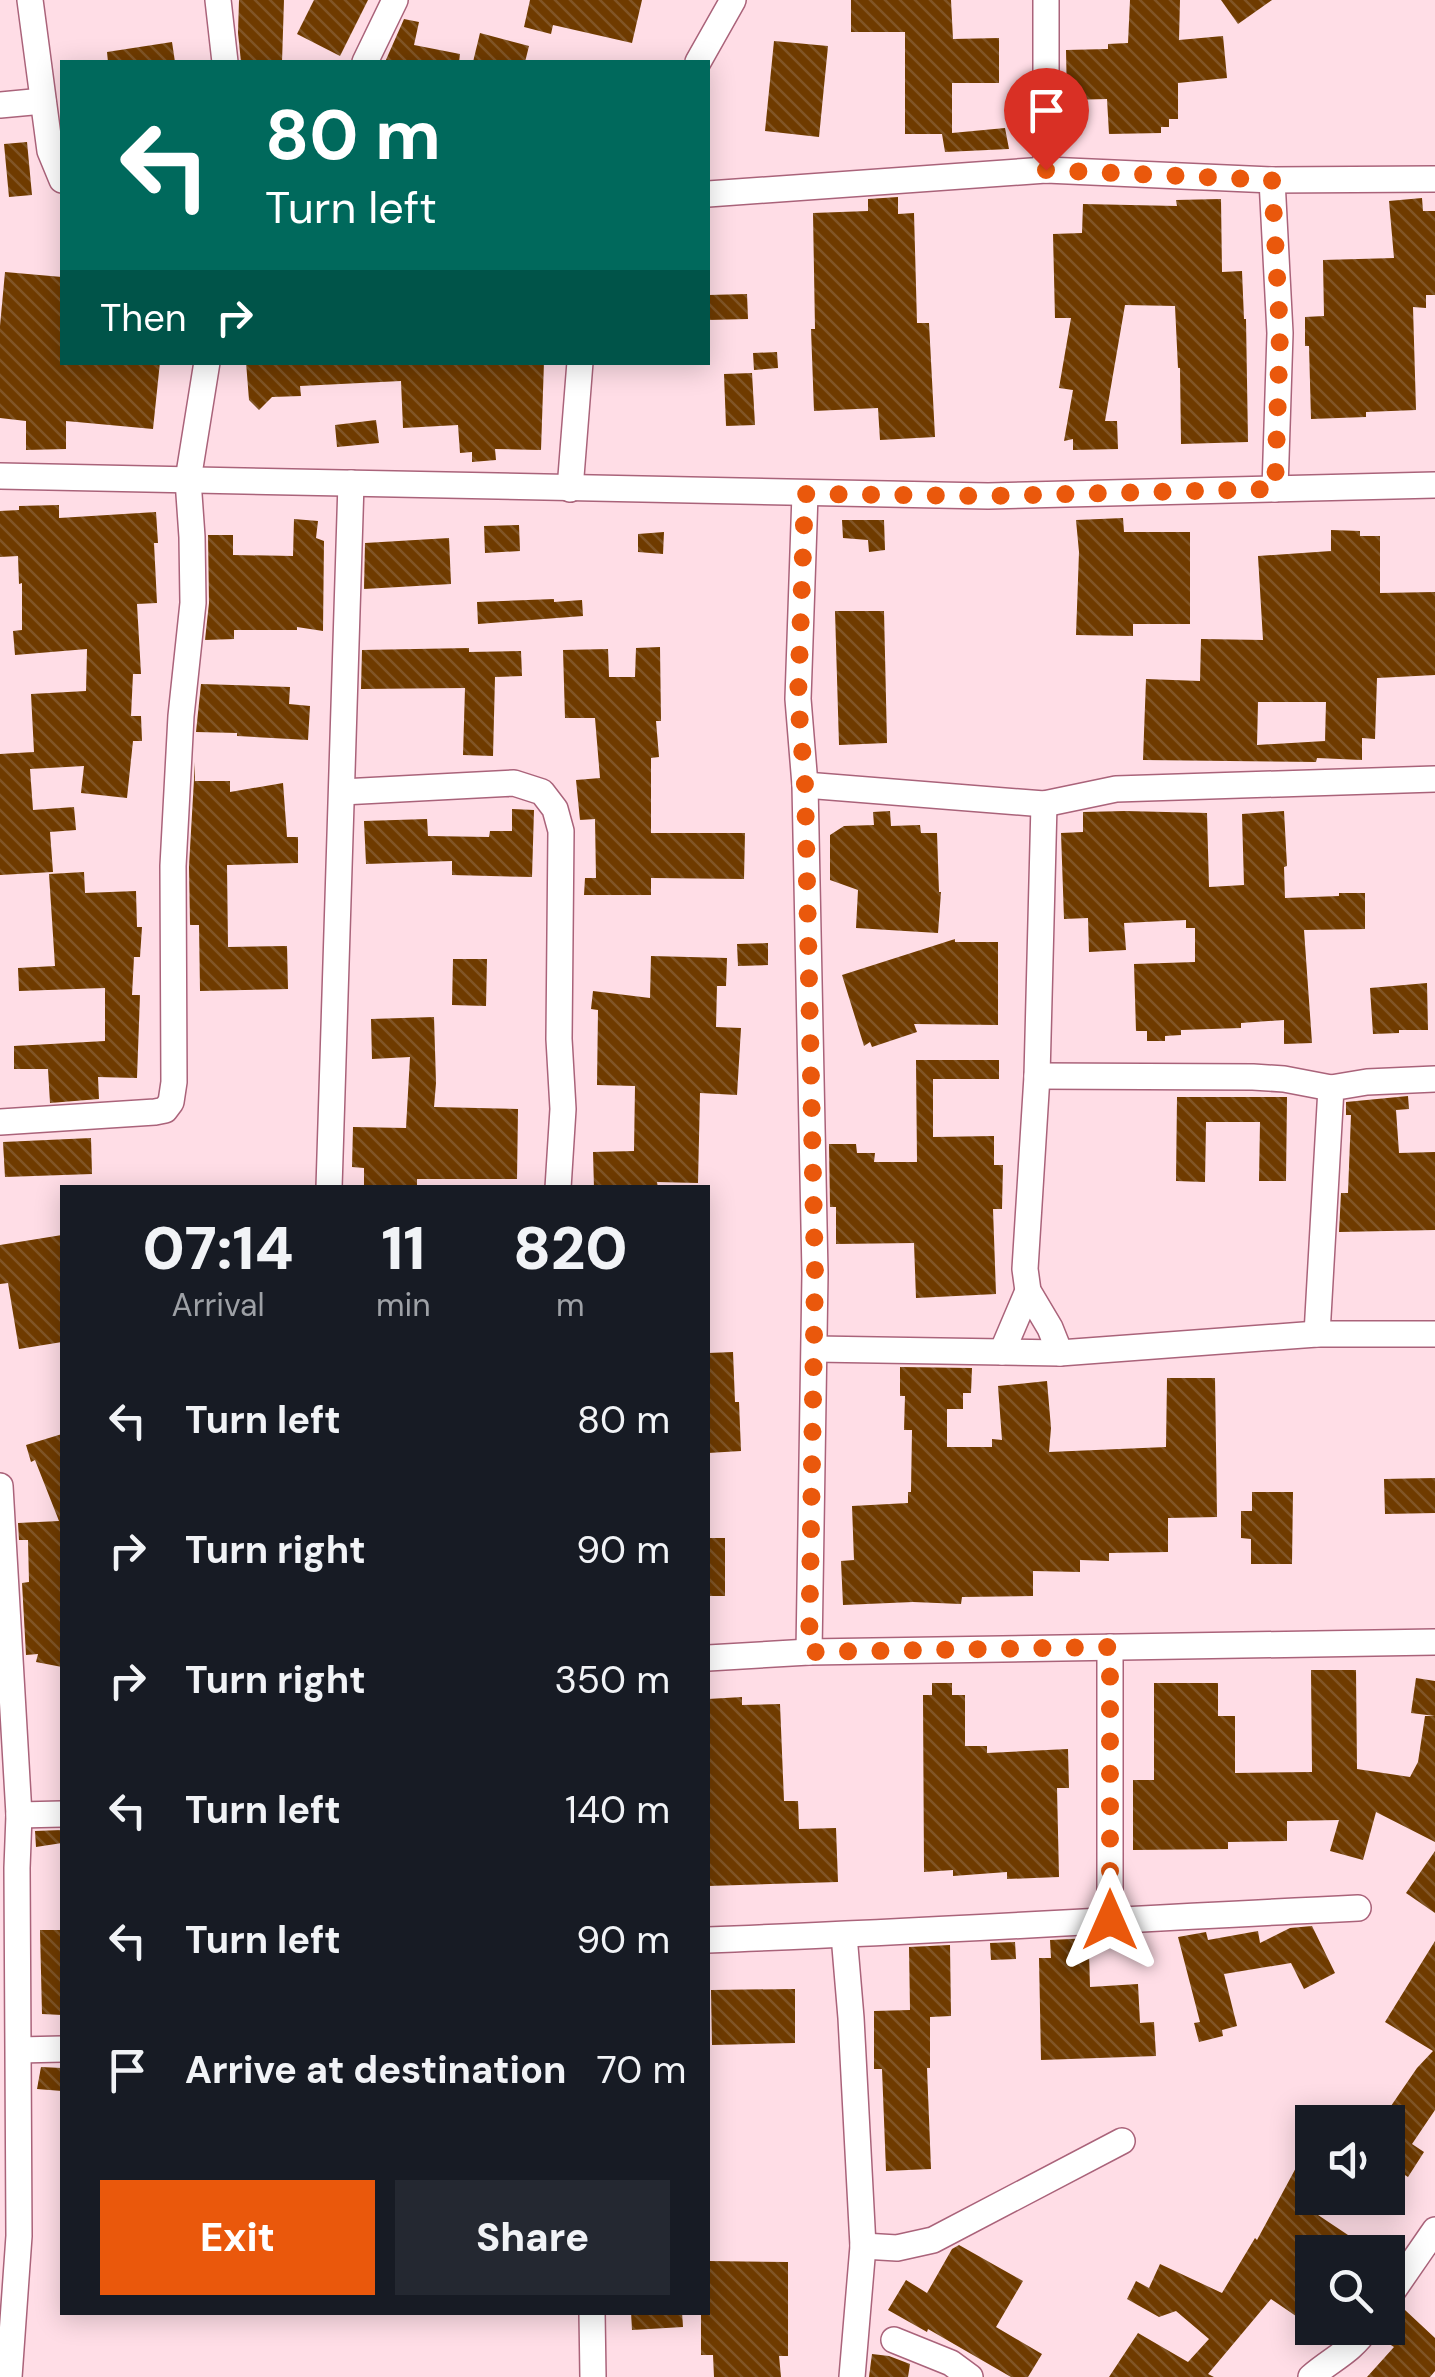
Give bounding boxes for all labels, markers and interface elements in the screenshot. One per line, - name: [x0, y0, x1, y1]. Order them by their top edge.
- pin: [1004, 68, 1089, 171]
- icon: arrive: [1019, 83, 1074, 138]
- text: 80 m: [265, 90, 441, 181]
- icon: left: [100, 100, 230, 230]
- text: Turn left: [265, 178, 437, 237]
- icon: right: [207, 290, 262, 345]
- text: Then: [100, 293, 187, 343]
- text: 07:14: [142, 1209, 294, 1288]
- text: 11: [381, 1209, 426, 1288]
- text: 820: [513, 1209, 628, 1288]
- text: Arrival: [171, 1284, 265, 1326]
- text: min: [376, 1284, 431, 1326]
- text: m: [556, 1284, 585, 1326]
- icon: left: [100, 1393, 155, 1448]
- text: Turn left: [185, 1395, 341, 1445]
- text: 80 m: [577, 1395, 670, 1445]
- icon: right: [100, 1523, 155, 1578]
- text: Turn right: [185, 1525, 366, 1575]
- text: 90 m: [576, 1525, 670, 1575]
- icon: right: [100, 1653, 155, 1708]
- text: Turn right: [185, 1655, 366, 1705]
- text: 350 m: [554, 1655, 670, 1705]
- icon: left: [100, 1783, 155, 1838]
- text: Turn left: [185, 1785, 341, 1835]
- text: 140 m: [565, 1785, 670, 1835]
- position arrow: [1058, 1868, 1162, 1972]
- icon: left: [100, 1913, 155, 1968]
- text: Turn left: [185, 1915, 341, 1965]
- text: 90 m: [576, 1915, 670, 1965]
- icon: arrive: [100, 2043, 155, 2098]
- text: Arrive at destination: [185, 2045, 567, 2095]
- text: 70 m: [597, 2045, 686, 2095]
- map controls: [1295, 2105, 1405, 2345]
- button: sound: [1295, 2105, 1405, 2215]
- button: Exit: [100, 2180, 375, 2295]
- button: Share: [395, 2180, 670, 2295]
- button: search: [1295, 2235, 1405, 2345]

